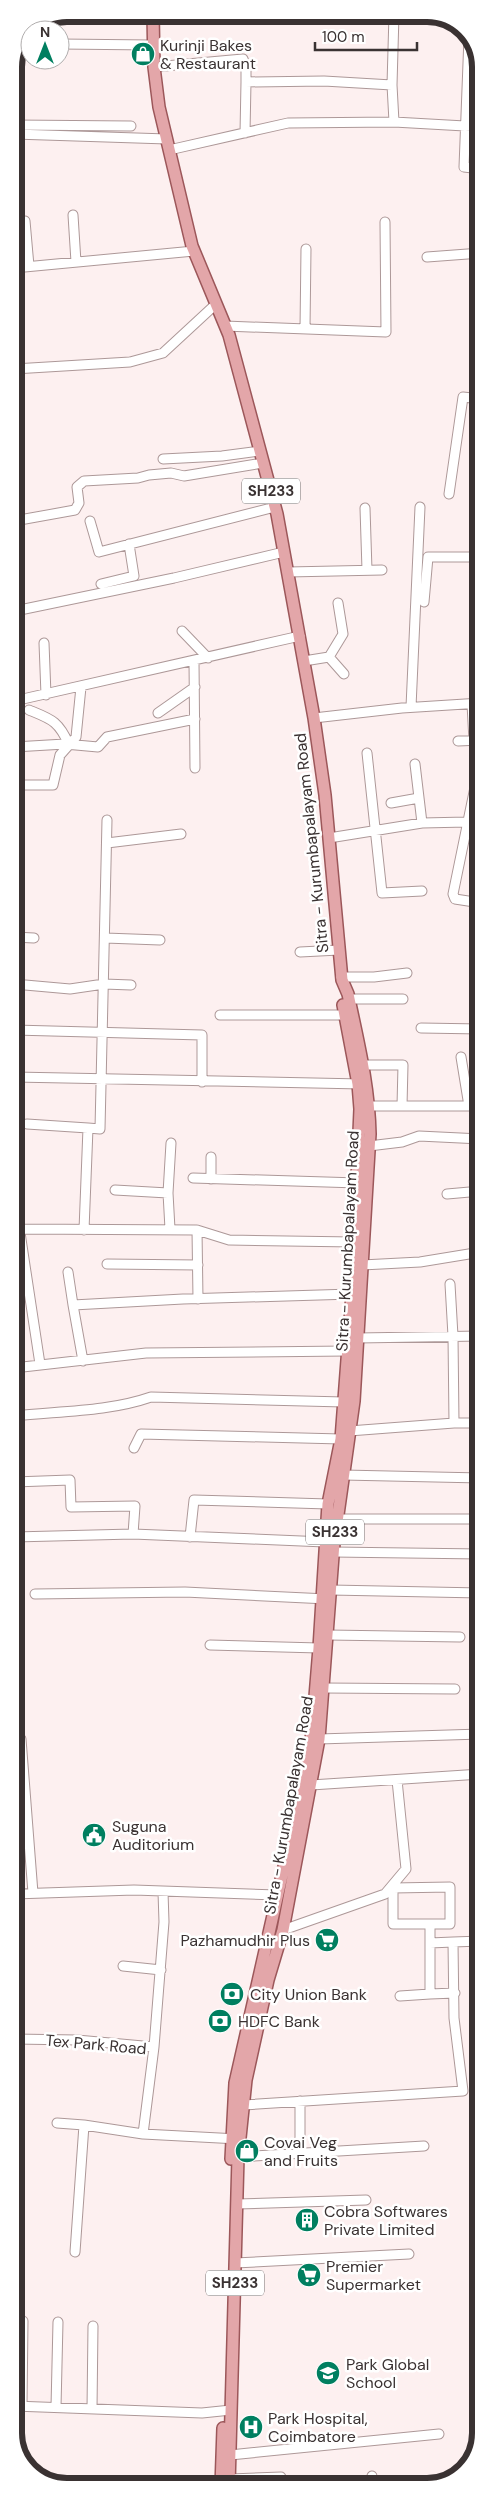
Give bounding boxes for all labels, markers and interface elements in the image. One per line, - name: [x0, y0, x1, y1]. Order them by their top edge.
- north arrow: [20, 20, 70, 70]
- scale bar: [315, 20, 418, 52]
- text: N: [40, 23, 50, 41]
- text: 100 m: [322, 27, 365, 47]
- place label: Kurinji Bakes & Restaurant: [160, 35, 256, 74]
- shop icon: Kurinji Bakes & Restaurant: [130, 41, 156, 67]
- road number: SH233: [242, 478, 300, 504]
- street label: Sitra - Kurumbapalayam Road: [289, 732, 333, 954]
- street label: Sitra - Kurumbapalayam Road: [331, 1130, 364, 1352]
- road number: SH233: [306, 1520, 364, 1544]
- street label: Sitra - Kurumbapalayam Road: [259, 1694, 318, 1916]
- place label: Suguna Auditorium: [112, 1816, 194, 1855]
- public building icon: Suguna Auditorium: [81, 1822, 107, 1848]
- supermarket icon: Pazhamudhir Plus: [314, 1927, 340, 1953]
- place label: Pazhamudhir Plus: [180, 1930, 310, 1951]
- bank icon: City Union Bank: [219, 1981, 245, 2007]
- place label: City Union Bank: [250, 1984, 367, 2005]
- bank icon: HDFC Bank: [207, 2008, 233, 2034]
- place label: HDFC Bank: [238, 2011, 320, 2032]
- street label: Tex Park Road: [44, 2030, 147, 2059]
- place label: Covai Veg and Fruits: [264, 2132, 338, 2171]
- shop icon: Covai Veg and Fruits: [234, 2138, 260, 2164]
- place label: Cobra Softwares Private Limited: [324, 2201, 448, 2240]
- building icon: Cobra Softwares Private Limited: [294, 2207, 320, 2233]
- place label: Premier Supermarket: [326, 2256, 421, 2295]
- supermarket icon: Premier Supermarket: [296, 2262, 322, 2288]
- road number: SH233: [206, 2270, 264, 2296]
- place label: Park Global School: [346, 2354, 429, 2393]
- school or university icon: Park Global School: [315, 2360, 341, 2386]
- place label: Park Hospital, Coimbatore: [268, 2408, 368, 2447]
- hospital icon: Park Hospital, Coimbatore: [238, 2414, 264, 2440]

